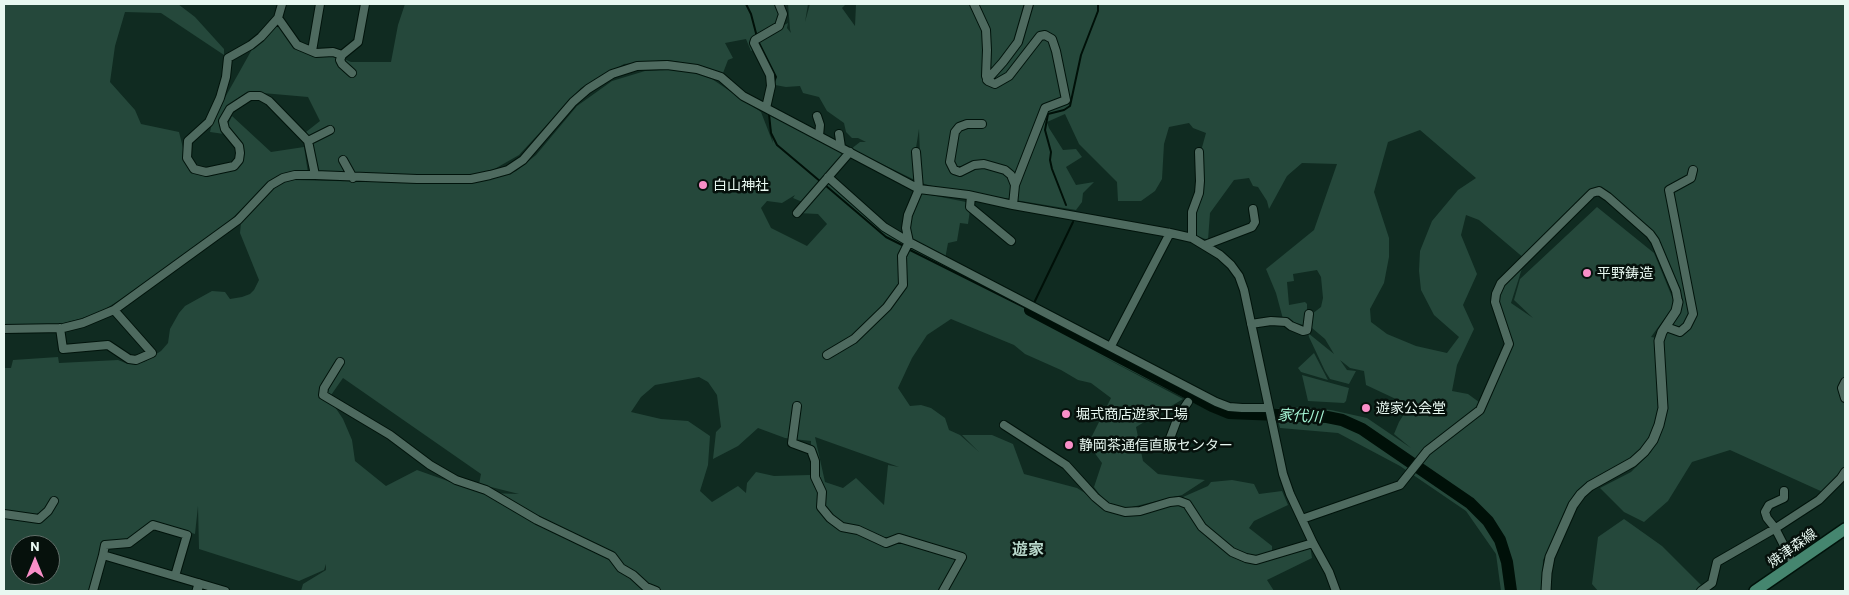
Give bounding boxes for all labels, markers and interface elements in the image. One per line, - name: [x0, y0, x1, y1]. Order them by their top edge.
- place label: 白山神社: [713, 177, 769, 193]
- marker: 白山神社: [697, 179, 709, 191]
- place label: 平野鋳造: [1597, 265, 1653, 281]
- marker: 平野鋳造: [1581, 267, 1593, 279]
- place label: 遊家公会堂: [1376, 400, 1446, 416]
- marker: 遊家公会堂: [1360, 402, 1372, 414]
- place label: 堀式商店遊家工場: [1076, 406, 1188, 422]
- water label: 家代川: [1277, 406, 1323, 426]
- marker: 堀式商店遊家工場: [1060, 408, 1072, 420]
- place label: 静岡茶通信直販センター: [1079, 437, 1233, 453]
- marker: 静岡茶通信直販センター: [1063, 439, 1075, 451]
- street label: 焼津森線: [1764, 525, 1820, 571]
- north arrow: [10, 535, 60, 585]
- text: N: [30, 537, 40, 554]
- district label: 遊家: [1012, 540, 1044, 560]

